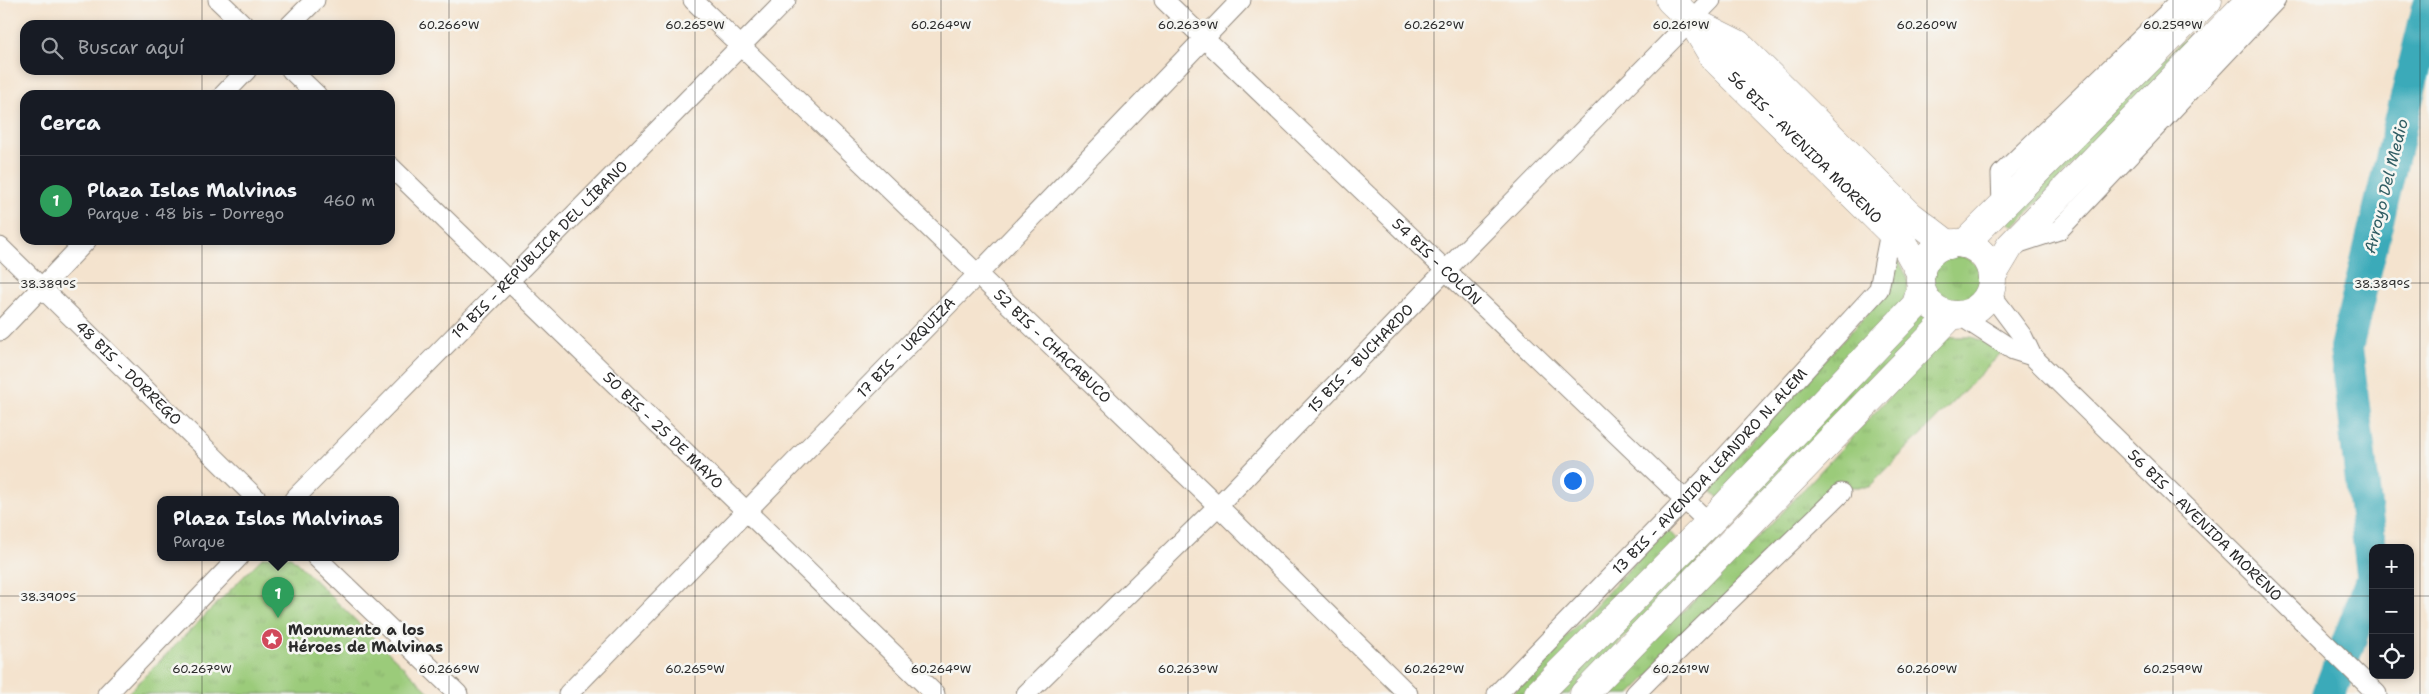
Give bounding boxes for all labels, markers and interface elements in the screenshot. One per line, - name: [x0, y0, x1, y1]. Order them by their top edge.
- text: 60.266°W: [419, 17, 479, 33]
- text: 60.265°W: [665, 17, 725, 33]
- text: 60.264°W: [911, 17, 971, 33]
- text: 60.263°W: [1158, 17, 1218, 33]
- text: 60.262°W: [1404, 17, 1464, 33]
- text: 60.261°W: [1653, 17, 1709, 33]
- text: 60.260°W: [1897, 17, 1957, 33]
- text: 60.259°W: [2143, 17, 2203, 33]
- search box: [20, 20, 395, 75]
- icon: search: [38, 34, 66, 62]
- text: Buscar aquí: [78, 35, 184, 60]
- street label: 56 BIS - AVENIDA MORENO: [1723, 67, 1886, 228]
- text: Cerca: [40, 109, 101, 137]
- water label: Arroyo Del Medio: [2359, 116, 2413, 256]
- street label: 19 BIS - REPÚBLICA DEL LÍBANO: [447, 156, 632, 343]
- text: Plaza Islas Malvinas: [87, 178, 297, 203]
- text: 1: [52, 190, 60, 211]
- text: 460 m: [323, 190, 375, 211]
- text: Parque · 48 bis - Dorrego: [87, 203, 284, 224]
- street label: 54 BIS - COLÓN: [1388, 214, 1486, 309]
- text: 38.389°S: [20, 276, 76, 292]
- text: 38.389°S: [2354, 276, 2410, 292]
- street label: 52 BIS - CHACABUCO: [989, 285, 1115, 408]
- street label: 17 BIS - URQUIZA: [852, 293, 960, 402]
- street label: 15 BIS - BUCHARDO: [1303, 300, 1418, 417]
- street label: 48 BIS - DORREGO: [71, 316, 186, 430]
- street label: 13 BIS - AVENIDA LEANDRO N. ALEM: [1608, 364, 1812, 579]
- street label: 50 BIS - 25 DE MAYO: [598, 367, 727, 493]
- street label: 56 BIS - AVENIDA MORENO: [2123, 445, 2287, 606]
- your location: [1560, 468, 1586, 494]
- popup: [157, 496, 399, 561]
- text: Plaza Islas Malvinas: [173, 506, 383, 531]
- text: Parque: [173, 531, 225, 552]
- map controls: [2369, 544, 2414, 679]
- button: +: [2369, 544, 2414, 589]
- pin: 1: [262, 577, 294, 618]
- text: 38.390°S: [20, 589, 76, 605]
- button: −: [2369, 589, 2414, 634]
- place label: Monumento a los Héroes de Malvinas: [288, 620, 443, 657]
- place icon: Monumento a los Héroes de Malvinas: [260, 627, 284, 651]
- button: locate: [2369, 634, 2414, 679]
- text: 60.267°W: [172, 661, 232, 677]
- text: 60.266°W: [419, 661, 479, 677]
- text: 60.265°W: [665, 661, 725, 677]
- text: 60.264°W: [911, 661, 971, 677]
- text: 60.263°W: [1158, 661, 1218, 677]
- text: 60.262°W: [1404, 661, 1464, 677]
- text: 60.261°W: [1653, 661, 1709, 677]
- text: 60.260°W: [1897, 661, 1957, 677]
- text: 60.259°W: [2143, 661, 2203, 677]

